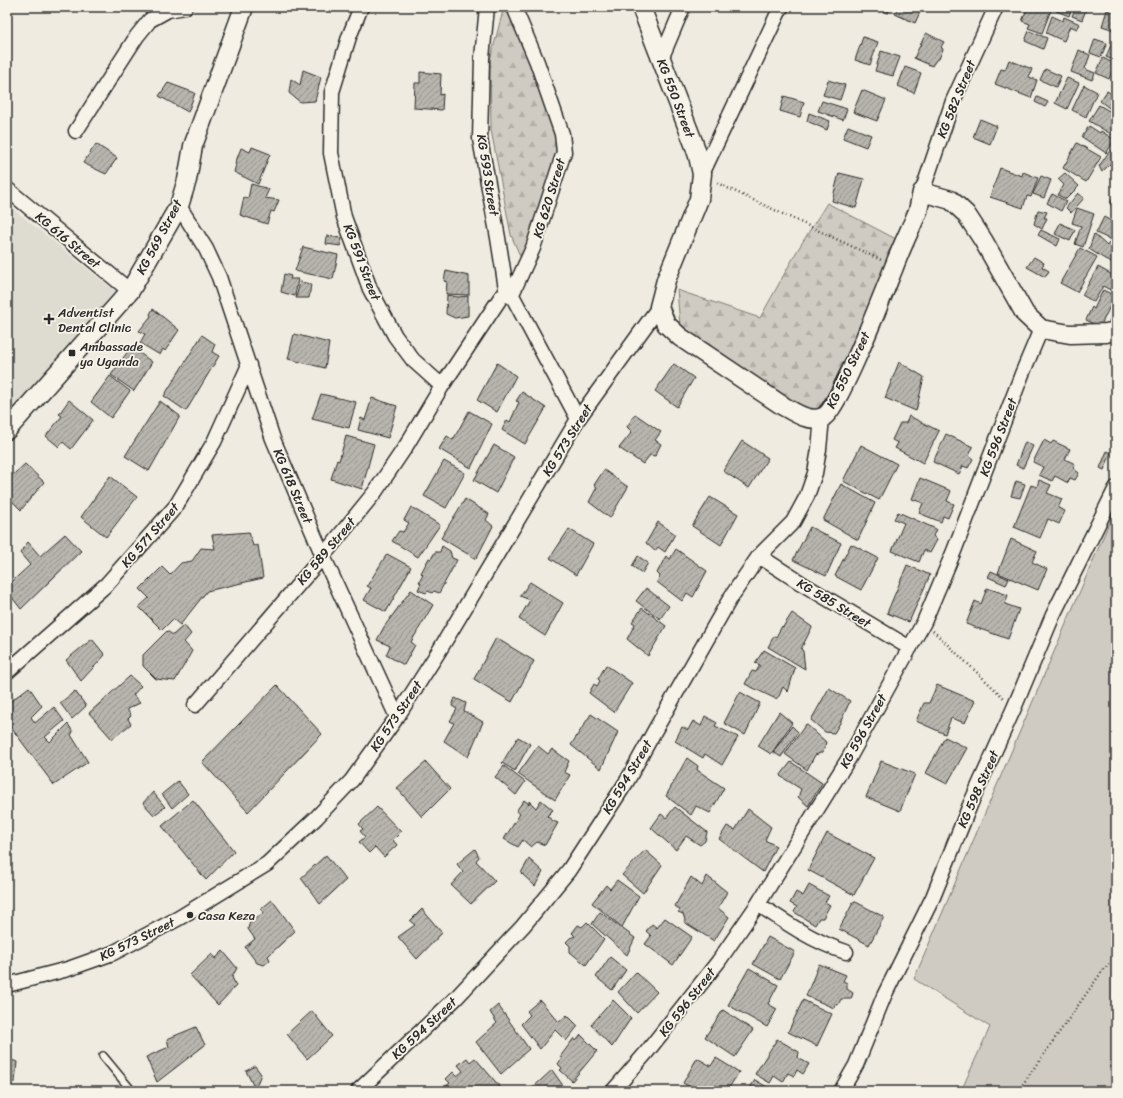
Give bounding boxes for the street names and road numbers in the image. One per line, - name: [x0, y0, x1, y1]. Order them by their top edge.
- street label: KG 550 Street: [650, 55, 702, 142]
- street label: KG 582 Street: [930, 56, 982, 142]
- street label: KG 593 Street: [470, 133, 506, 218]
- street label: KG 620 Street: [526, 155, 572, 241]
- street label: KG 569 Street: [129, 194, 189, 279]
- street label: KG 616 Street: [30, 206, 106, 275]
- street label: KG 591 Street: [337, 220, 387, 305]
- street label: KG 550 Street: [819, 327, 877, 413]
- street label: KG 596 Street: [972, 394, 1024, 480]
- street label: KG 573 Street: [536, 399, 599, 481]
- street label: KG 618 Street: [267, 445, 320, 528]
- street label: KG 571 Street: [115, 497, 186, 573]
- street label: KG 589 Street: [290, 511, 362, 590]
- street label: KG 585 Street: [792, 572, 876, 635]
- street label: KG 573 Street: [364, 675, 429, 756]
- street label: KG 596 Street: [833, 689, 893, 773]
- street label: KG 594 Street: [596, 735, 659, 819]
- street label: KG 598 Street: [951, 746, 1006, 832]
- street label: KG 573 Street: [95, 910, 179, 967]
- street label: KG 596 Street: [652, 962, 722, 1042]
- street label: KG 594 Street: [386, 991, 463, 1065]

